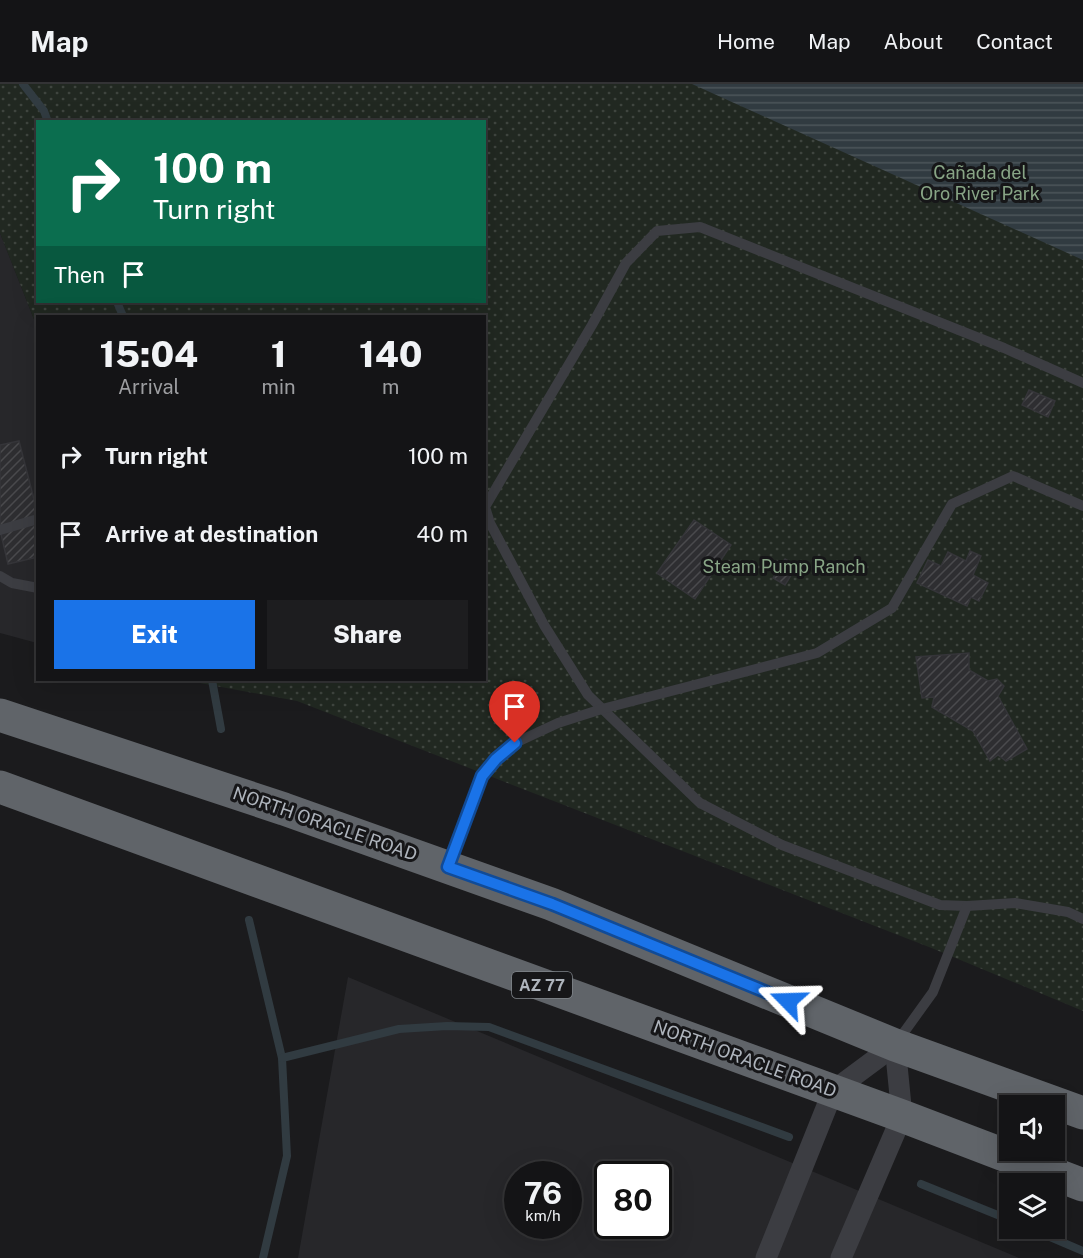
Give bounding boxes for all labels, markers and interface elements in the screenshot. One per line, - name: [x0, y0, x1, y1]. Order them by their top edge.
- text: Map: [30, 25, 89, 58]
- text: Home: [717, 29, 775, 54]
- text: Map: [808, 29, 851, 54]
- text: About: [884, 29, 943, 54]
- text: Contact: [976, 29, 1053, 54]
- text: 100 m: [153, 143, 272, 192]
- icon: right: [54, 144, 132, 222]
- park label: Cañada del Oro River Park: [920, 162, 1040, 204]
- text: Turn right: [153, 193, 276, 225]
- icon: arrive: [117, 258, 150, 291]
- text: Then: [54, 262, 105, 288]
- text: 15:04: [99, 333, 198, 375]
- text: 1: [271, 333, 286, 375]
- text: 140: [359, 333, 423, 375]
- text: Arrival: [118, 375, 180, 399]
- text: min: [262, 375, 296, 399]
- text: m: [382, 375, 399, 399]
- icon: right: [54, 440, 87, 473]
- text: Turn right: [105, 443, 208, 469]
- text: 100 m: [408, 443, 468, 469]
- icon: arrive: [54, 518, 87, 551]
- text: Arrive at destination: [105, 521, 318, 547]
- text: 40 m: [416, 521, 468, 547]
- park label: Steam Pump Ranch: [702, 556, 866, 577]
- button: Exit: [54, 600, 255, 669]
- button: Share: [267, 600, 468, 669]
- pin: [489, 681, 540, 743]
- icon: arrive: [498, 690, 531, 723]
- street label: NORTH ORACLE ROAD: [230, 782, 420, 865]
- position arrow: [756, 969, 820, 1033]
- road number: AZ 77: [512, 972, 572, 998]
- street label: NORTH ORACLE ROAD: [651, 1016, 840, 1101]
- map controls: [999, 1095, 1065, 1239]
- button: sound: [999, 1095, 1065, 1161]
- speed limit sign: 80: [594, 1161, 672, 1239]
- button: layers: [999, 1173, 1065, 1239]
- text: 76: [524, 1175, 562, 1211]
- text: km/h: [525, 1207, 561, 1224]

